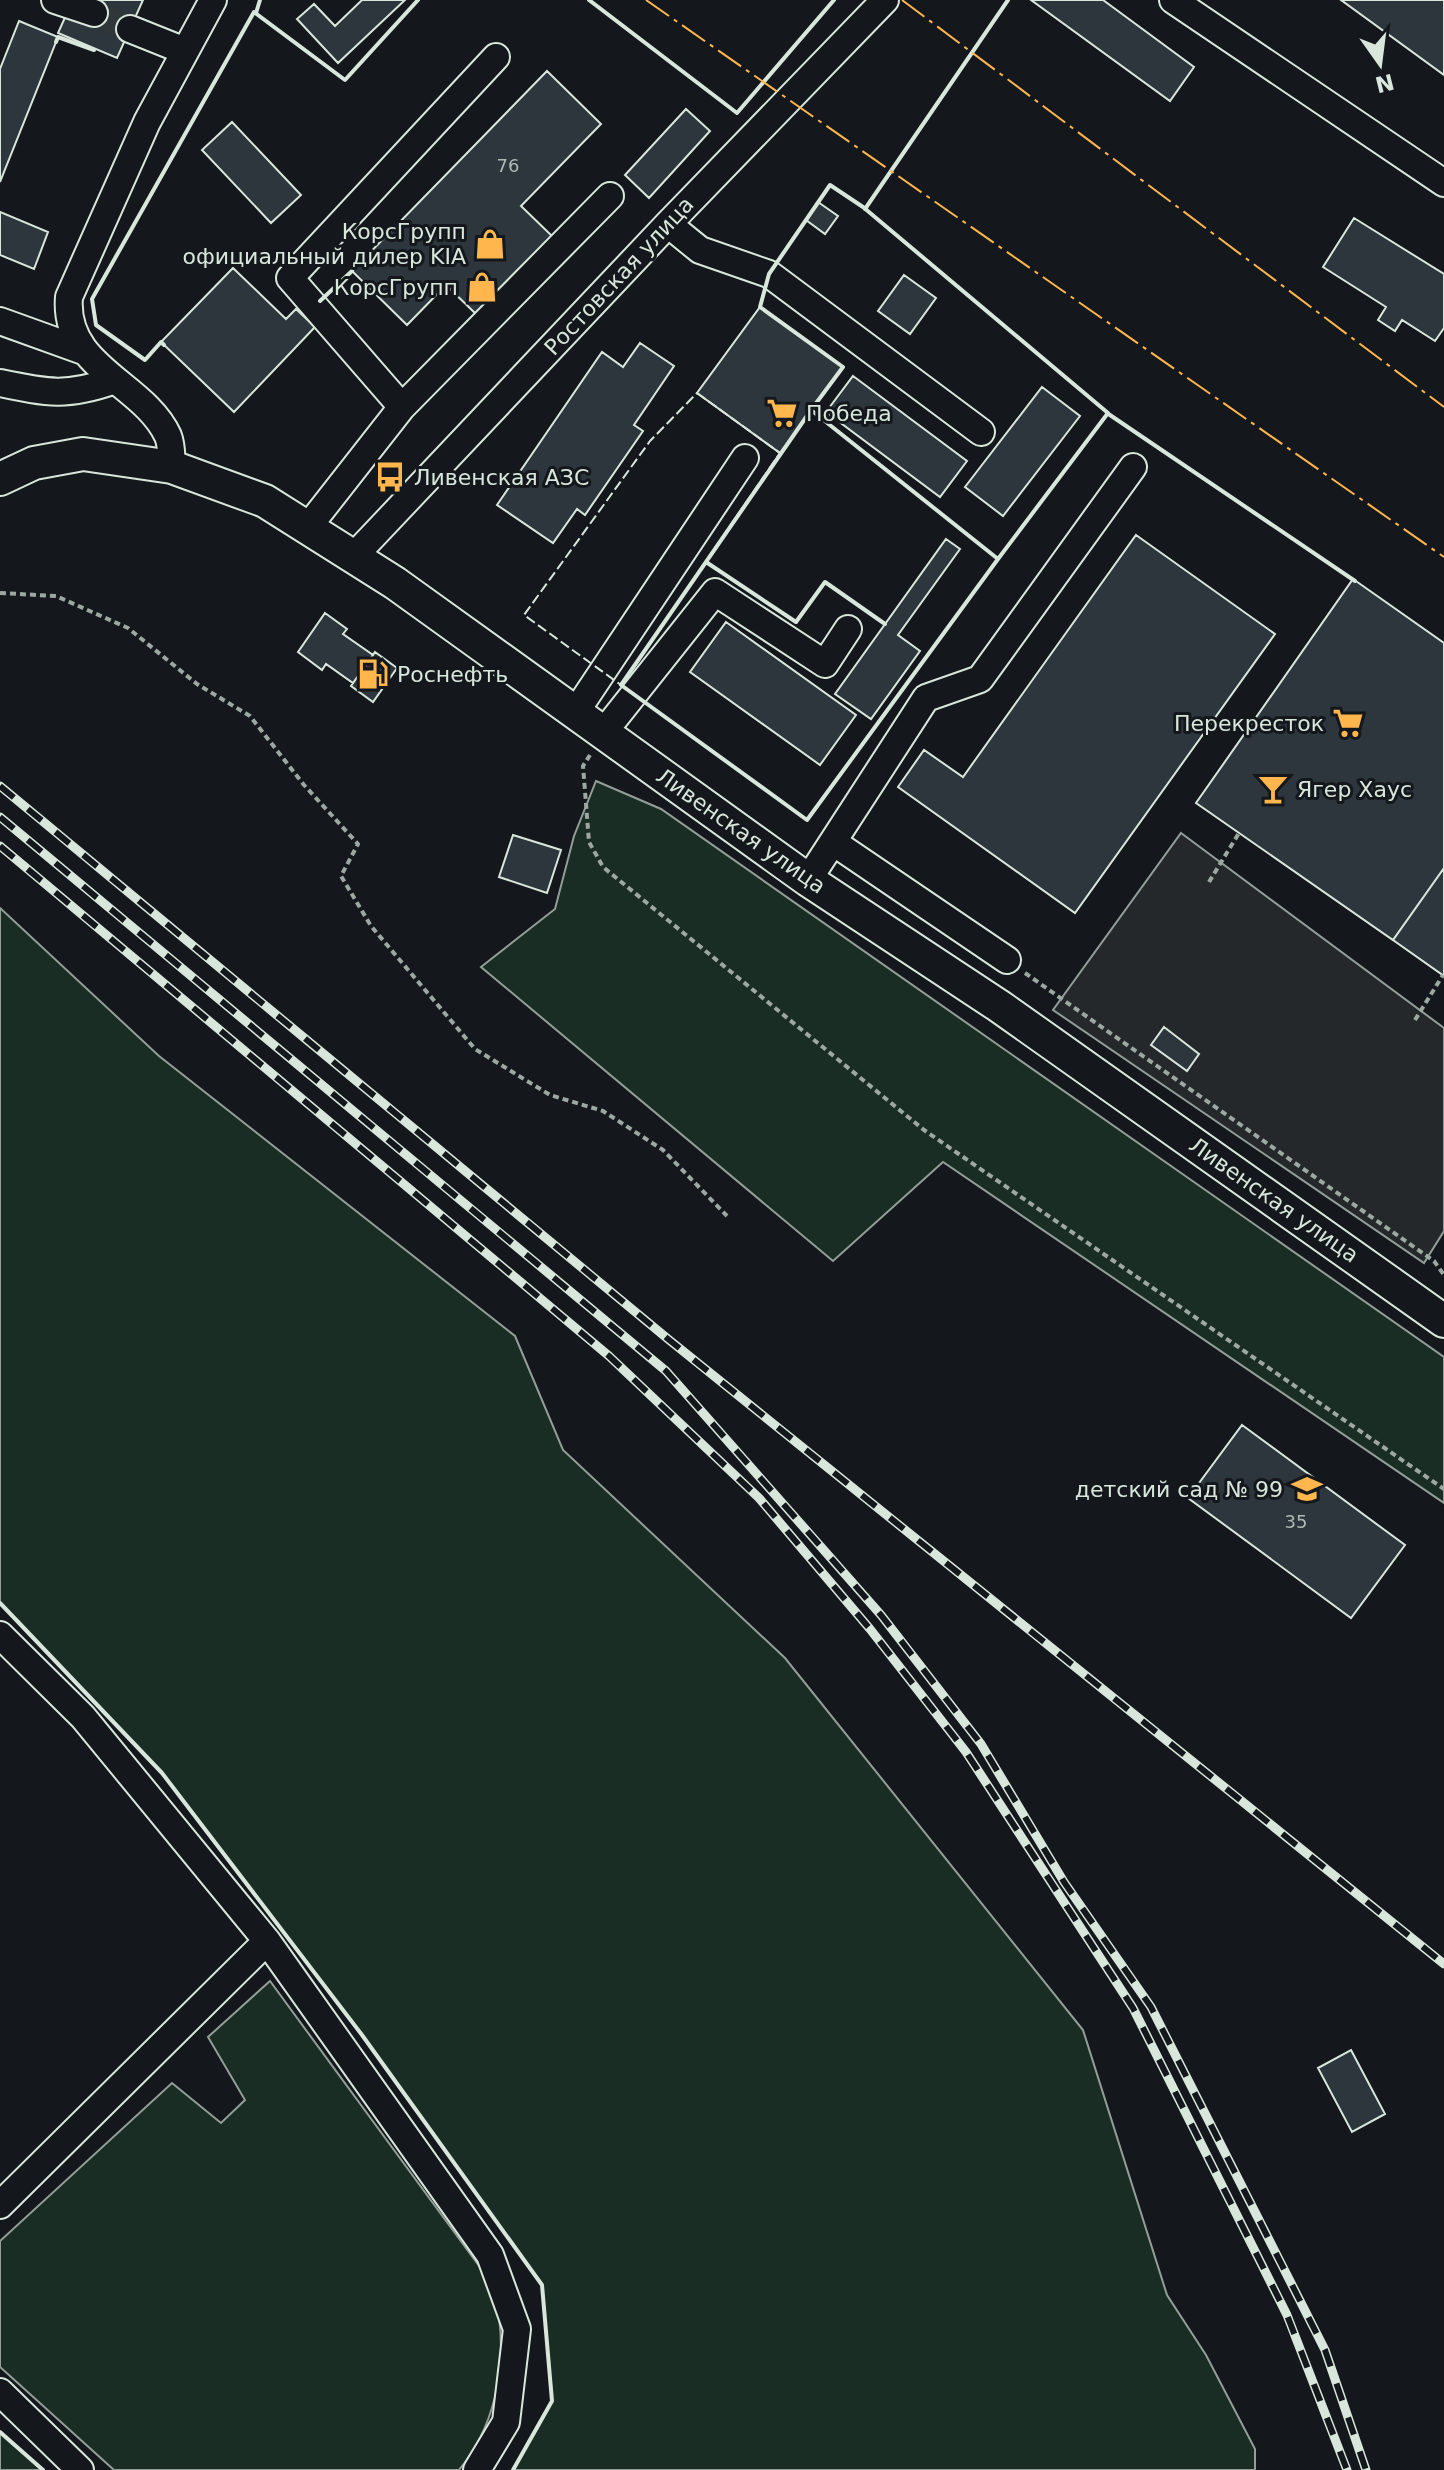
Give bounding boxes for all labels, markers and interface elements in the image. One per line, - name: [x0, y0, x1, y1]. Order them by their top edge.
- north arrow: [1340, 24, 1420, 104]
- text: N: [1373, 69, 1397, 97]
- house number: 76: [497, 155, 519, 176]
- street label: Ростовская улица: [539, 192, 699, 360]
- place label: КорсГрупп официальный дилер KIA: [183, 219, 466, 269]
- shop icon: КорсГрупп официальный дилер KIA: [473, 227, 507, 261]
- shop icon: КорсГрупп: [465, 270, 499, 304]
- place label: КорсГрупп: [334, 275, 458, 300]
- supermarket icon: Победа: [765, 396, 799, 430]
- place label: Победа: [806, 401, 892, 426]
- bus stop icon: Ливенская АЗС: [373, 460, 407, 494]
- place label: Ливенская АЗС: [414, 465, 589, 490]
- fuel station icon: Роснефть: [356, 657, 390, 691]
- place label: Роснефть: [397, 662, 508, 687]
- supermarket icon: Перекресток: [1331, 706, 1365, 740]
- place label: Перекресток: [1174, 711, 1324, 736]
- street label: Ливенская улица: [652, 763, 830, 899]
- bar icon: Ягер Хаус: [1256, 772, 1290, 806]
- place label: Ягер Хаус: [1297, 777, 1412, 802]
- street label: Ливенская улица: [1185, 1132, 1363, 1268]
- school or university icon: детский сад № 99: [1290, 1472, 1324, 1506]
- place label: детский сад № 99: [1075, 1477, 1283, 1502]
- house number: 35: [1285, 1511, 1307, 1532]

